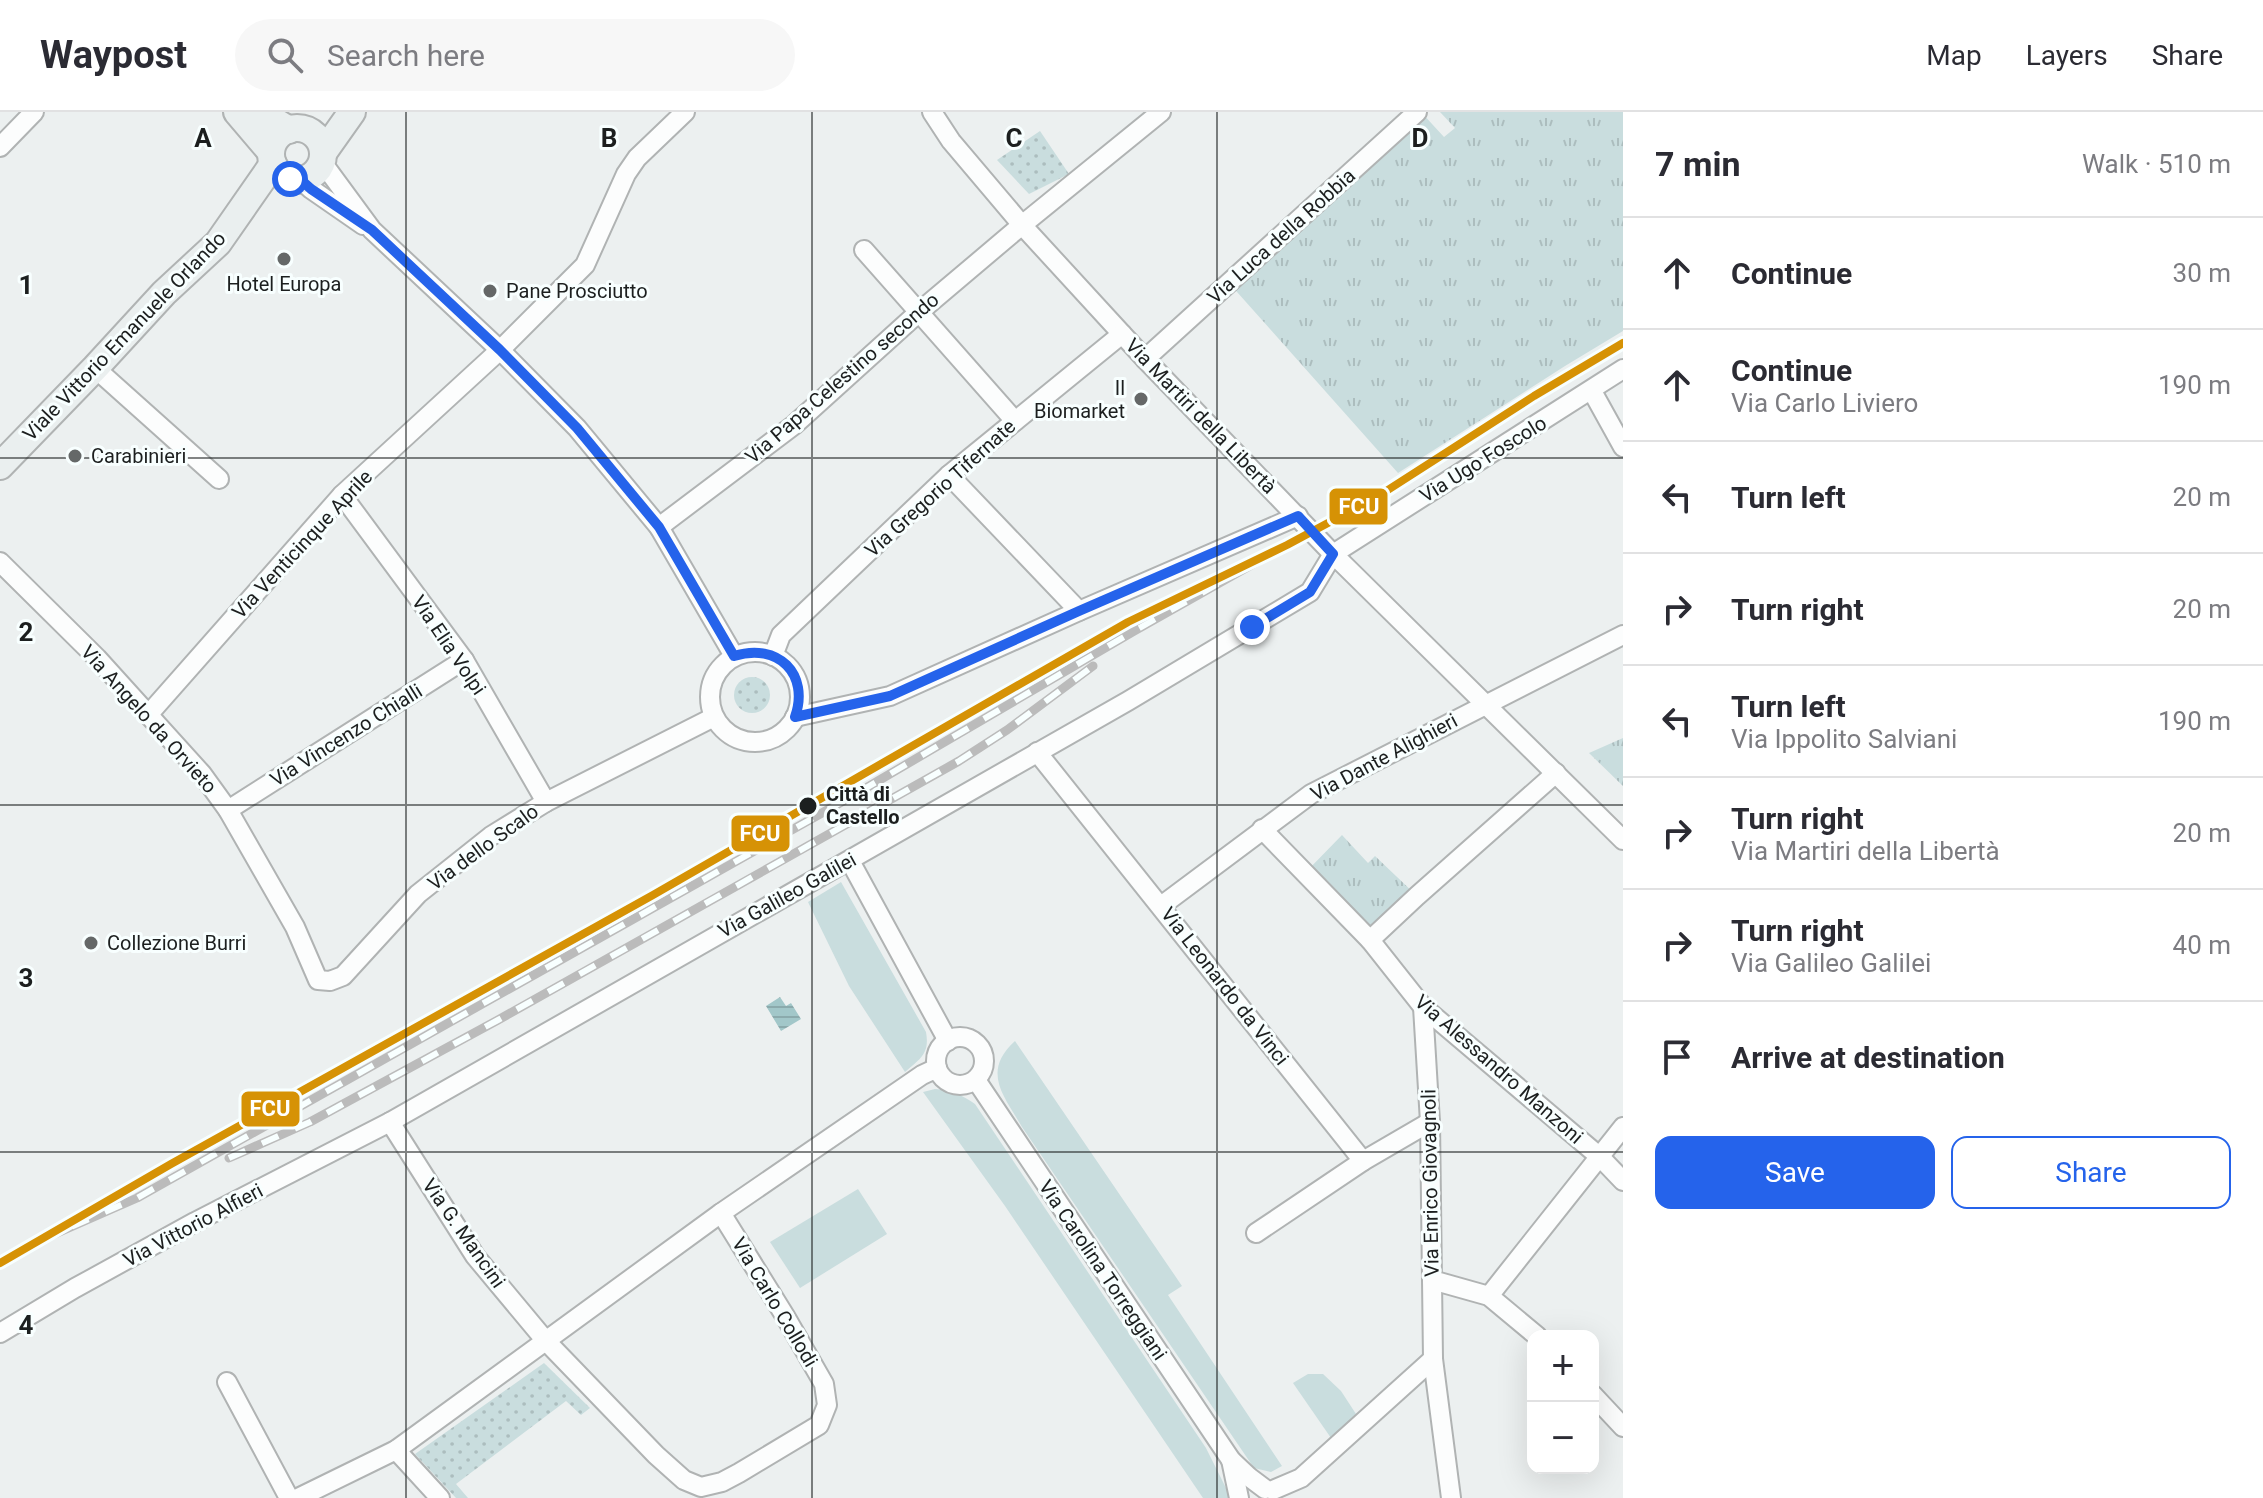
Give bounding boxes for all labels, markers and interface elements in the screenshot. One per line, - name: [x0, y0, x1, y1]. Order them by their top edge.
- search box: [235, 19, 795, 91]
- text: Waypost: [40, 33, 187, 77]
- icon: search: [263, 33, 307, 77]
- text: Search here: [327, 38, 485, 73]
- text: Map: [1926, 39, 1982, 72]
- text: Layers: [2026, 39, 2108, 72]
- text: Share: [2152, 39, 2223, 72]
- text: A: [194, 123, 212, 153]
- text: B: [601, 123, 617, 153]
- text: C: [1005, 123, 1023, 153]
- text: D: [1412, 123, 1428, 153]
- text: 7 min: [1655, 144, 1740, 184]
- text: Walk · 510 m: [2082, 149, 2231, 179]
- route start: [272, 161, 308, 197]
- street label: Via Luca della Robbia: [1202, 163, 1360, 309]
- street label: Viale Vittorio Emanuele Orlando: [18, 226, 230, 446]
- marker: Hotel Europa: [275, 250, 293, 268]
- icon: ahead: [1655, 251, 1699, 295]
- text: Continue: [1731, 256, 1852, 291]
- text: 30 m: [2173, 258, 2231, 288]
- text: 1: [19, 270, 33, 300]
- place label: Hotel Europa: [227, 272, 341, 296]
- place label: Pane Prosciutto: [506, 279, 648, 303]
- marker: Pane Prosciutto: [481, 282, 499, 300]
- street label: Via Papa Celestino secondo: [740, 287, 944, 469]
- street label: Via Martiri della Libertà: [1121, 333, 1281, 499]
- text: Continue: [1731, 353, 1852, 388]
- icon: ahead: [1655, 363, 1699, 407]
- text: 190 m: [2158, 370, 2231, 400]
- place label: Il Biomarket: [1034, 376, 1125, 423]
- text: Via Carlo Liviero: [1731, 388, 1918, 418]
- marker: Il Biomarket: [1132, 390, 1150, 408]
- street label: Via Ugo Foscolo: [1415, 410, 1551, 508]
- street label: Via Gregorio Tifernate: [860, 414, 1020, 562]
- place label: Carabinieri: [91, 444, 186, 468]
- marker: Carabinieri: [66, 447, 84, 465]
- street label: Via Venticinque Aprile: [227, 465, 377, 623]
- icon: left: [1655, 475, 1699, 519]
- text: Turn left: [1731, 480, 1846, 515]
- text: 20 m: [2173, 482, 2231, 512]
- line badge: FCU: [1328, 487, 1389, 526]
- text: FCU: [1339, 494, 1379, 519]
- icon: right: [1655, 587, 1699, 631]
- street label: Via Elia Volpi: [407, 591, 491, 699]
- text: Turn right: [1731, 592, 1864, 627]
- text: 20 m: [2173, 594, 2231, 624]
- route end: [1234, 609, 1270, 645]
- text: 2: [19, 617, 33, 647]
- street label: Via Angelo da Orvieto: [76, 640, 222, 798]
- street label: Via Vincenzo Chialli: [266, 679, 426, 791]
- text: Turn left: [1731, 689, 1846, 724]
- icon: left: [1655, 699, 1699, 743]
- text: 190 m: [2158, 706, 2231, 736]
- street label: Via Dante Alighieri: [1307, 708, 1461, 806]
- text: Via Ippolito Salviani: [1731, 724, 1957, 754]
- place label: Città di Castello: [826, 782, 900, 829]
- marker: Città di Castello: [797, 795, 819, 817]
- street label: Via dello Scalo: [423, 799, 543, 895]
- text: Turn right: [1731, 801, 1864, 836]
- icon: right: [1655, 811, 1699, 855]
- line badge: FCU: [730, 814, 791, 853]
- text: 20 m: [2173, 818, 2231, 848]
- text: FCU: [740, 821, 780, 846]
- text: Via Martiri della Libertà: [1731, 836, 2000, 866]
- street label: Via Galileo Galilei: [714, 847, 860, 943]
- street label: Via Leonardo da Vinci: [1156, 902, 1294, 1070]
- text: Turn right: [1731, 913, 1864, 948]
- icon: right: [1655, 923, 1699, 967]
- text: 40 m: [2173, 930, 2231, 960]
- place label: Collezione Burri: [107, 931, 246, 955]
- marker: Collezione Burri: [82, 934, 100, 952]
- text: Via Galileo Galilei: [1731, 948, 1931, 978]
- text: 3: [19, 963, 33, 993]
- street label: Via Alessandro Manzoni: [1410, 989, 1588, 1149]
- icon: arrive: [1655, 1035, 1699, 1079]
- text: Arrive at destination: [1731, 1040, 2005, 1075]
- street label: Via Enrico Giovagnoli: [1416, 1089, 1444, 1277]
- line badge: FCU: [240, 1090, 301, 1128]
- text: FCU: [250, 1096, 290, 1121]
- button: Save: [1655, 1136, 1935, 1209]
- button: Share: [1951, 1136, 2231, 1209]
- street label: Via G. Mancini: [417, 1174, 511, 1292]
- street label: Via Carolina Torreggiani: [1034, 1175, 1172, 1365]
- street label: Via Vittorio Alfieri: [119, 1178, 267, 1272]
- street label: Via Carlo Collodi: [727, 1233, 823, 1371]
- text: 4: [19, 1310, 34, 1340]
- map controls: [1527, 1330, 1599, 1474]
- button: +: [1527, 1330, 1599, 1402]
- button: −: [1527, 1402, 1599, 1474]

